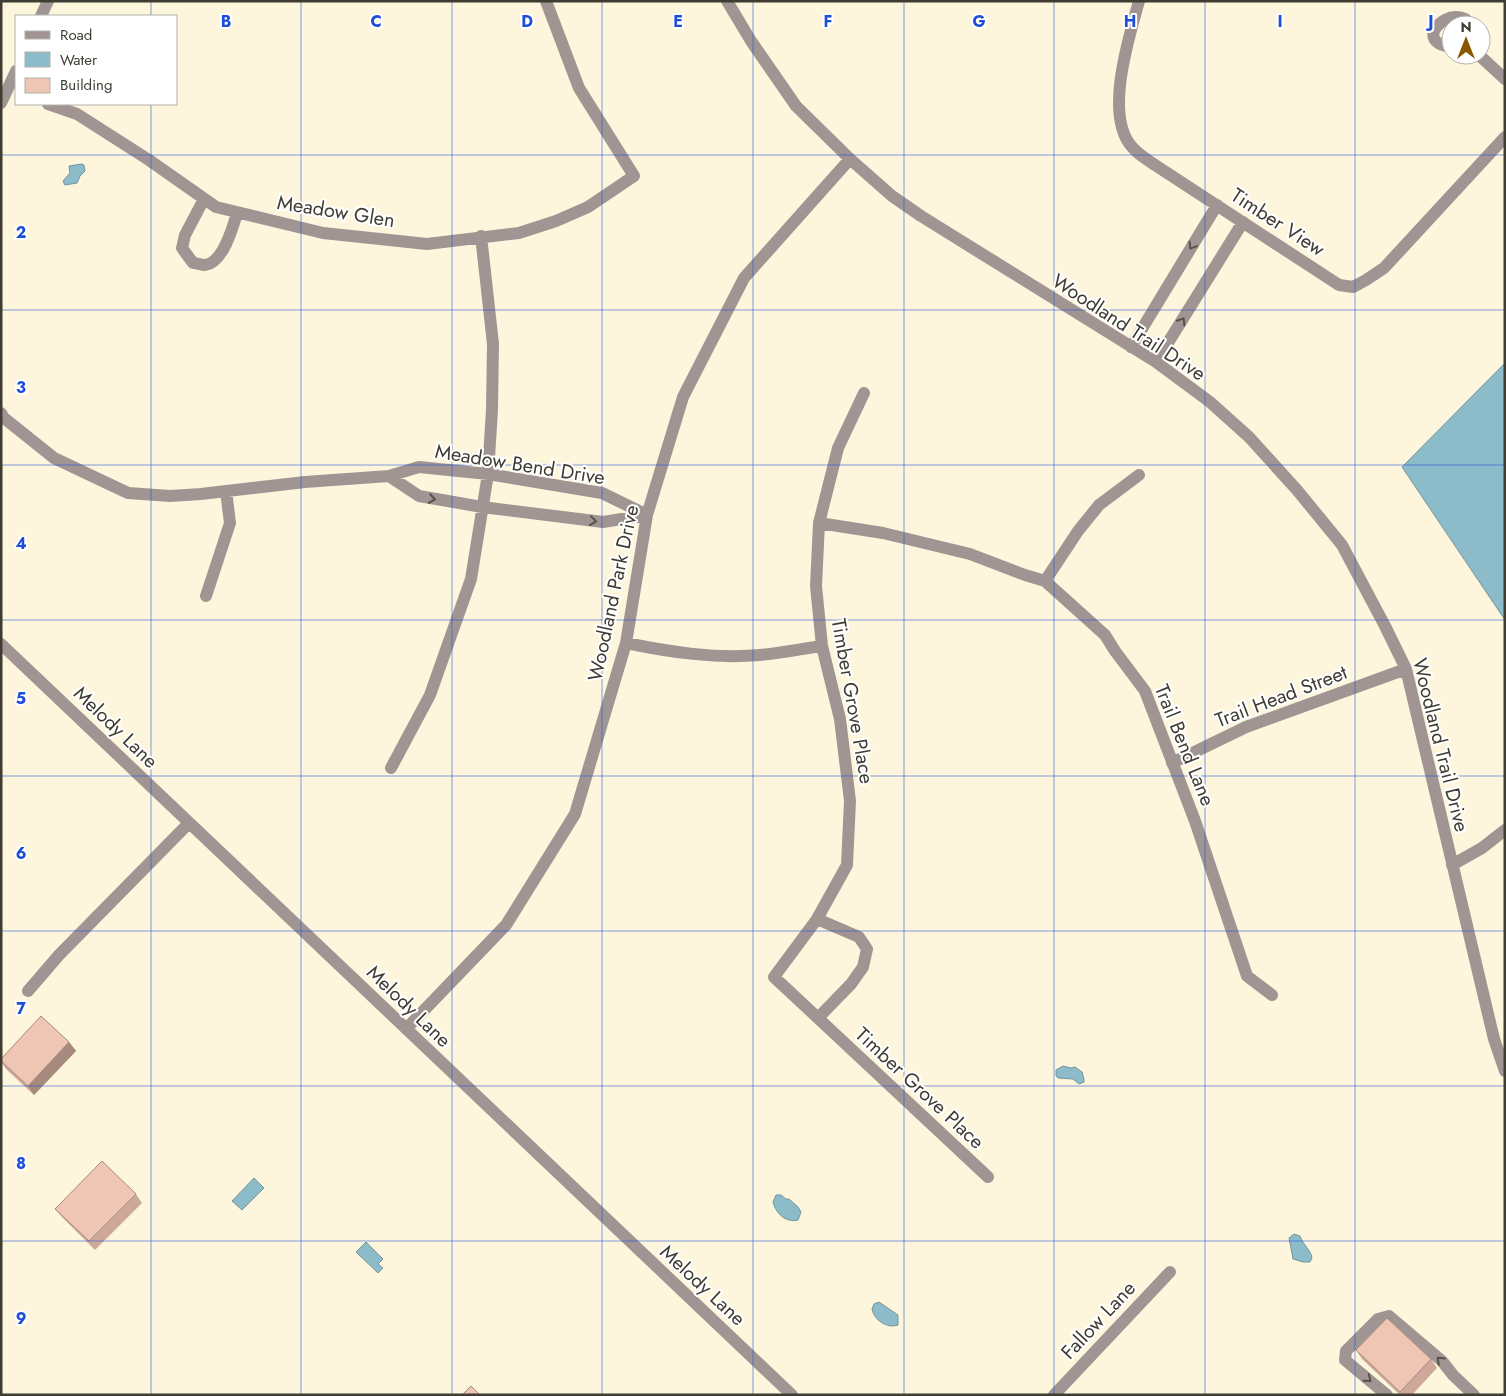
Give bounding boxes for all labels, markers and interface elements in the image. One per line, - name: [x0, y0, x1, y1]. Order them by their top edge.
- text: B: [221, 10, 231, 33]
- text: C: [370, 10, 382, 33]
- text: D: [521, 10, 533, 33]
- text: E: [673, 10, 683, 33]
- text: F: [824, 10, 832, 33]
- text: G: [972, 10, 986, 33]
- text: H: [1124, 10, 1136, 33]
- text: I: [1277, 10, 1283, 33]
- text: J: [1425, 10, 1434, 33]
- legend: [15, 15, 178, 105]
- north arrow: [1441, 15, 1491, 65]
- text: N: [1460, 17, 1472, 37]
- text: Road: [60, 24, 92, 46]
- text: Water: [60, 49, 98, 71]
- text: Building: [60, 74, 112, 96]
- street label: Timber View: [1225, 181, 1331, 264]
- street label: Meadow Glen: [275, 188, 397, 235]
- text: 2: [16, 221, 26, 244]
- one-way arrow: [1188, 241, 1198, 250]
- street label: Woodland Trail Drive: [1046, 267, 1211, 388]
- one-way arrow: [1176, 317, 1185, 326]
- text: 3: [16, 376, 26, 399]
- street label: Meadow Bend Drive: [433, 437, 607, 492]
- one-way arrow: [427, 493, 436, 503]
- street label: Woodland Park Drive: [581, 502, 646, 684]
- one-way arrow: [589, 515, 597, 526]
- text: 4: [15, 532, 27, 555]
- street label: Timber Grove Place: [824, 616, 881, 786]
- street label: Woodland Trail Drive: [1405, 655, 1476, 835]
- street label: Trail Head Street: [1211, 658, 1352, 735]
- street label: Melody Lane: [67, 680, 164, 775]
- street label: Trail Bend Lane: [1147, 680, 1222, 810]
- text: 5: [16, 687, 26, 710]
- text: 6: [16, 842, 26, 865]
- street label: Melody Lane: [360, 959, 457, 1054]
- text: 7: [16, 997, 26, 1020]
- street label: Timber Grove Place: [849, 1021, 991, 1156]
- text: 8: [16, 1152, 26, 1175]
- street label: Melody Lane: [653, 1238, 752, 1333]
- street label: Fallow Lane: [1054, 1275, 1142, 1366]
- text: 9: [16, 1307, 26, 1330]
- one-way arrow: [1437, 1357, 1446, 1366]
- one-way arrow: [1363, 1373, 1372, 1382]

